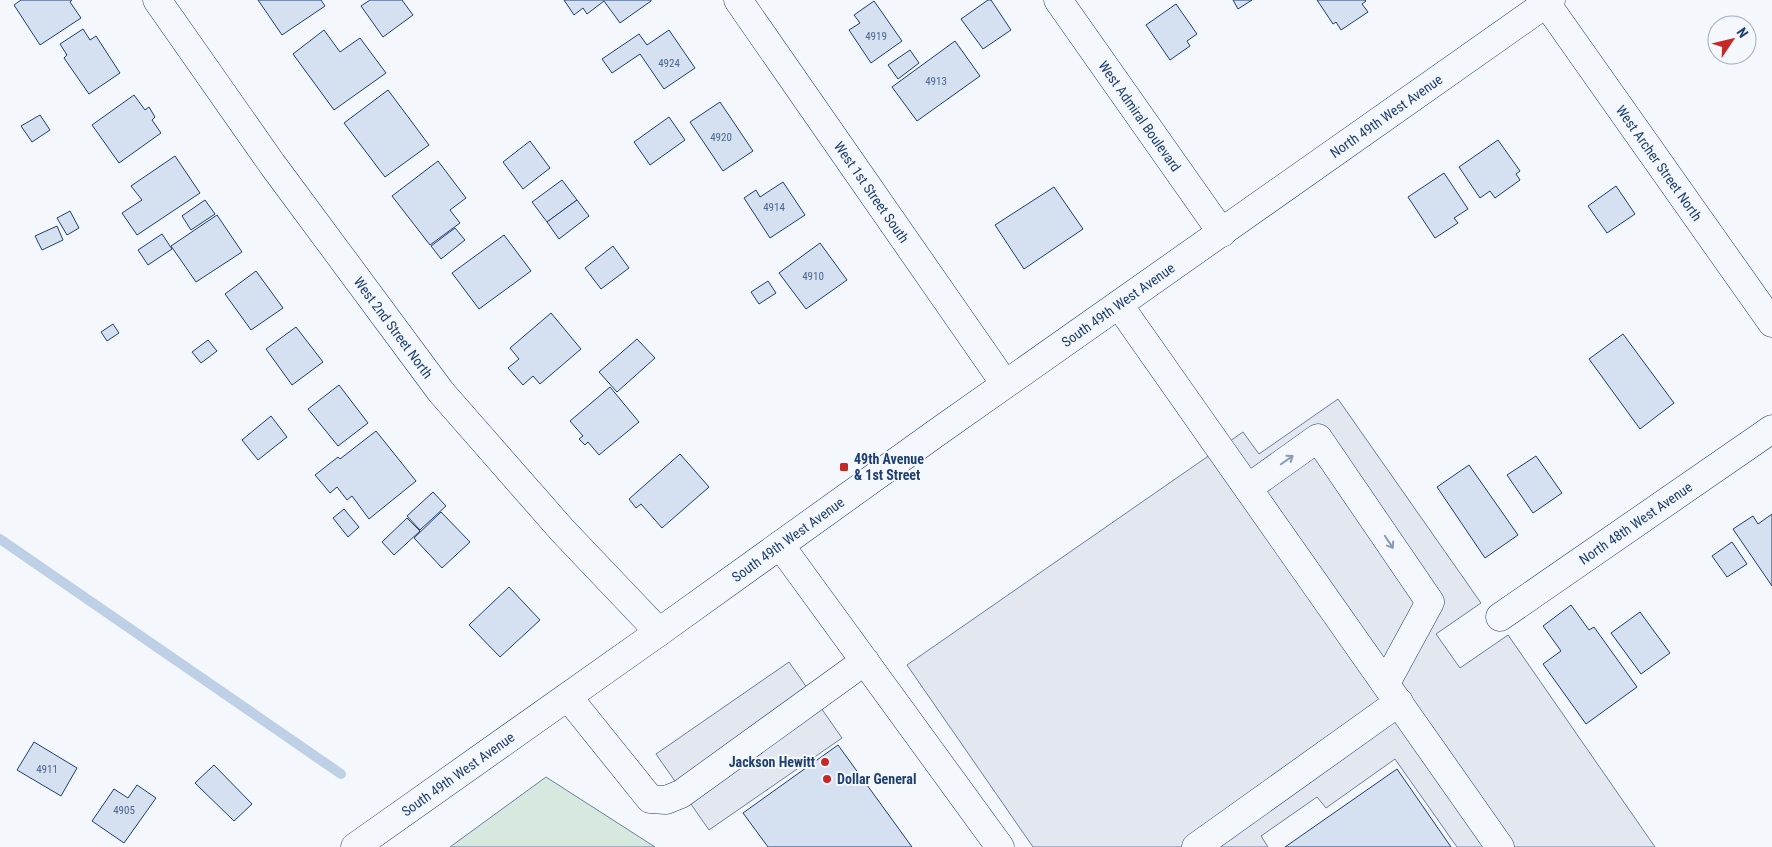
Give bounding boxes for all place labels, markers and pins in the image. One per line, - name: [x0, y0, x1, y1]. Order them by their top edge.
- place label: 49th Avenue & 1st Street: [854, 451, 924, 483]
- marker: 49th Avenue & 1st Street: [838, 461, 850, 473]
- place label: Jackson Hewitt: [729, 754, 815, 770]
- marker: Jackson Hewitt: [819, 756, 831, 768]
- place label: Dollar General: [837, 771, 916, 787]
- marker: Dollar General: [821, 773, 833, 785]

